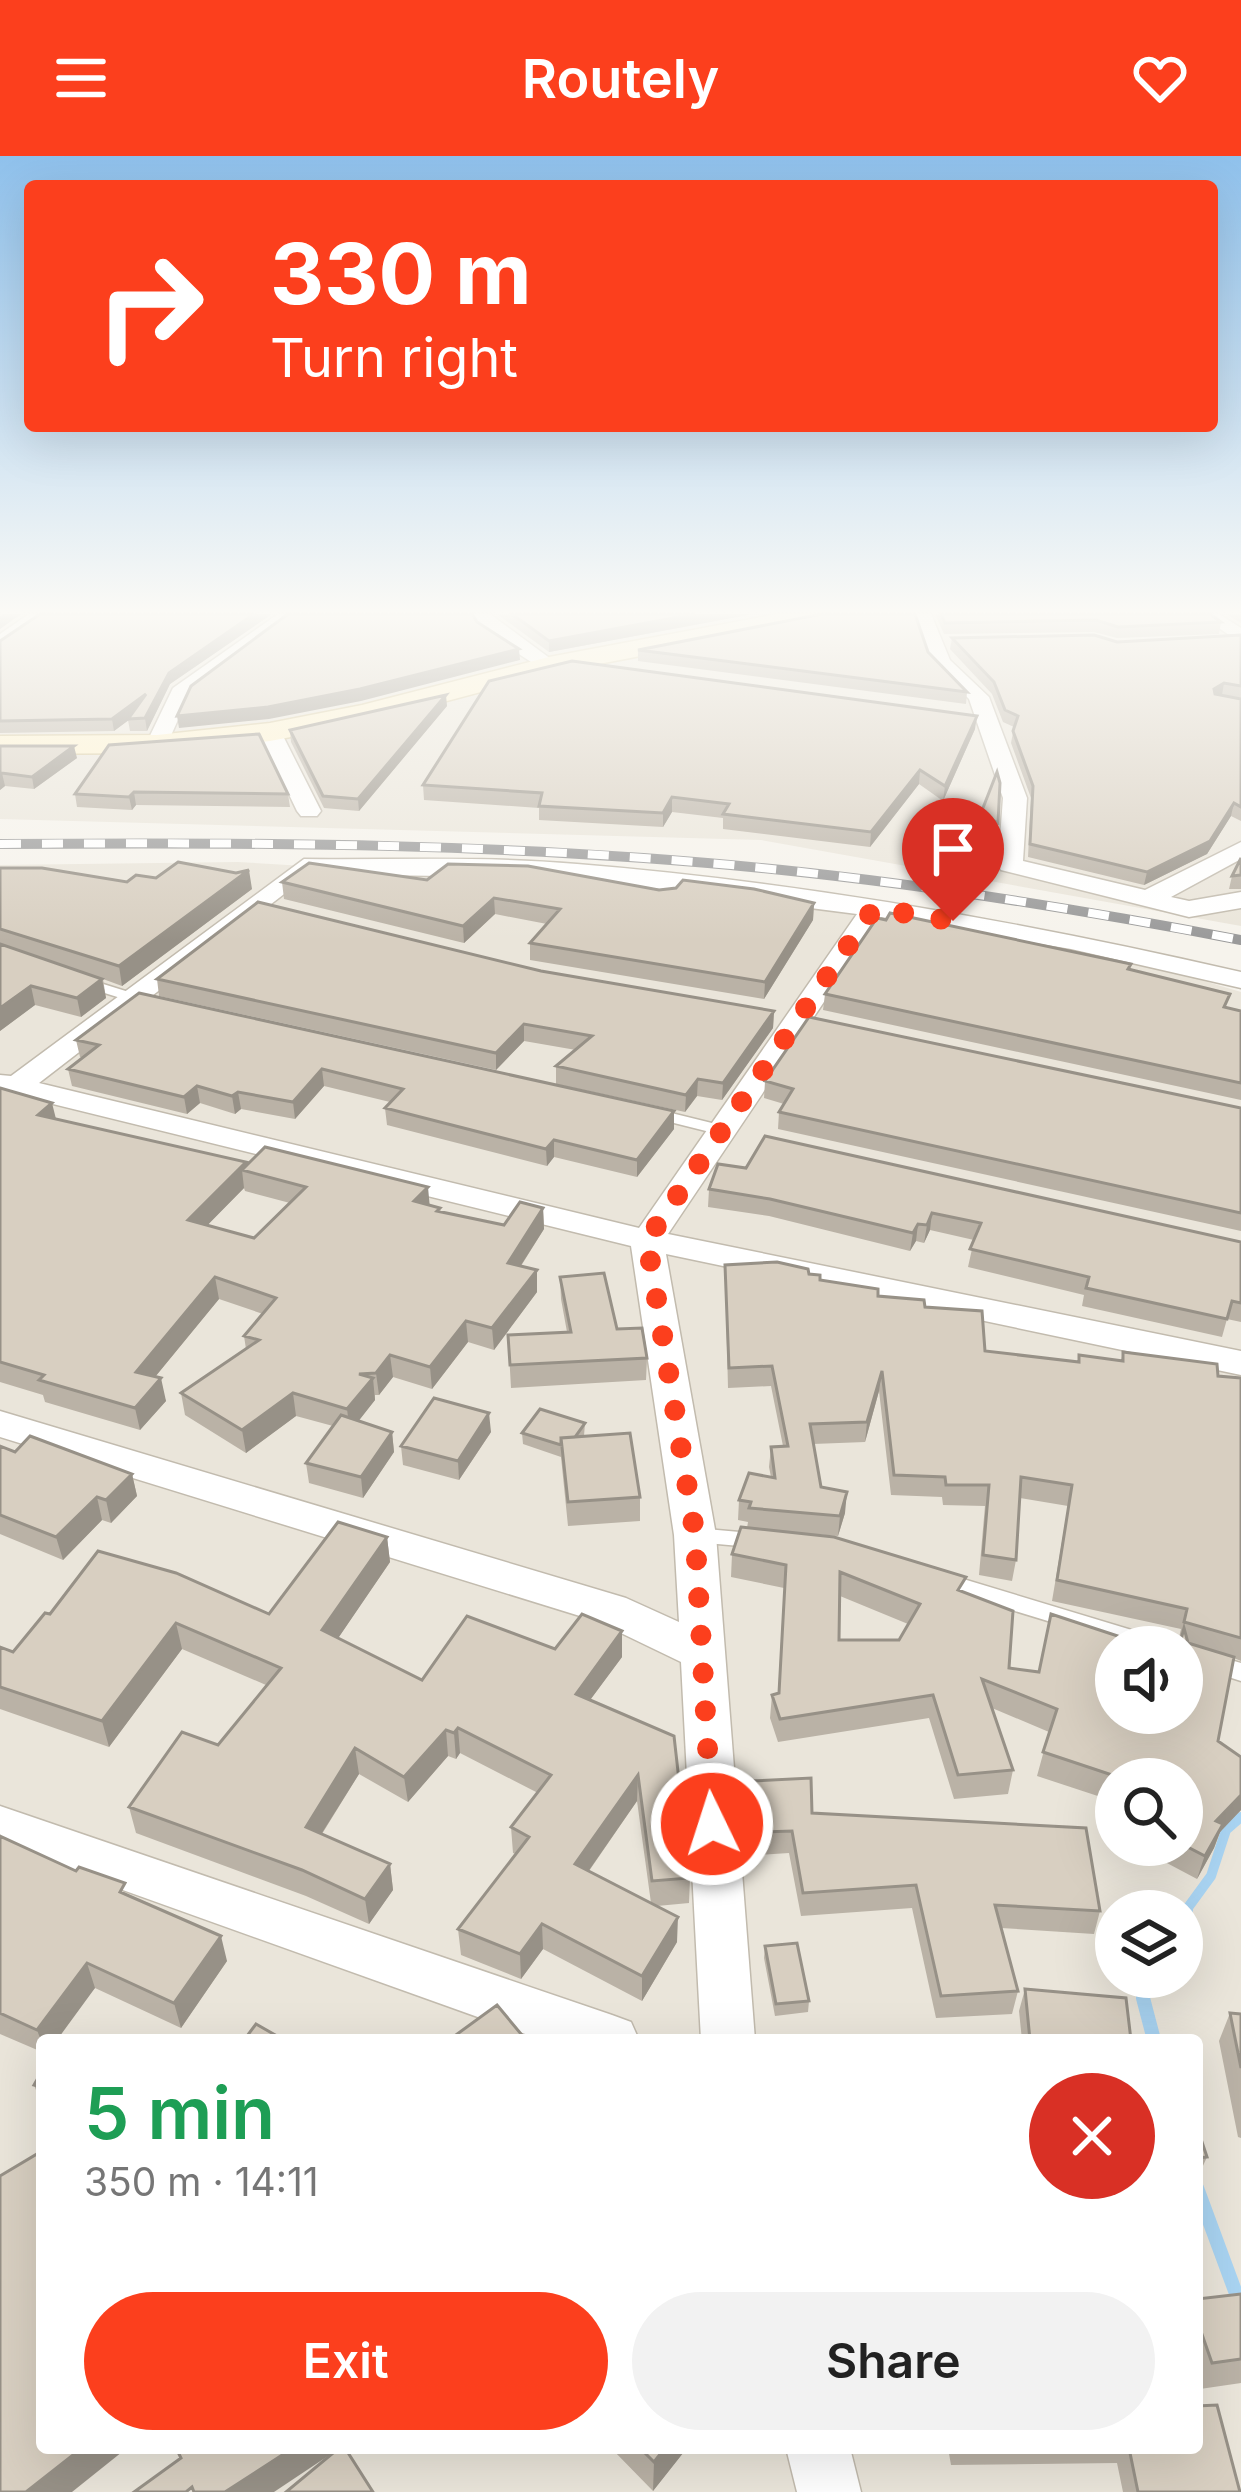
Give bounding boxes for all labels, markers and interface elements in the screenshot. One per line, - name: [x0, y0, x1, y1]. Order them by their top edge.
- icon: menu: [48, 45, 114, 111]
- icon: heart: [1127, 45, 1193, 111]
- text: Routely: [522, 46, 719, 111]
- text: 330 m: [270, 223, 532, 324]
- icon: right: [72, 228, 228, 384]
- text: Turn right: [270, 325, 518, 390]
- pin: [902, 798, 1004, 921]
- icon: arrive: [920, 816, 986, 882]
- map controls: [1095, 1626, 1203, 1998]
- button: sound: [1095, 1626, 1203, 1734]
- button: search: [1095, 1758, 1203, 1866]
- position arrow: [649, 1761, 775, 1887]
- button: layers: [1095, 1890, 1203, 1998]
- text: 5 min: [84, 2069, 275, 2156]
- button: close: [1029, 2073, 1155, 2199]
- text: 350 m · 14:11: [84, 2158, 319, 2205]
- button: Exit: [84, 2292, 608, 2430]
- button: Share: [632, 2292, 1155, 2430]

